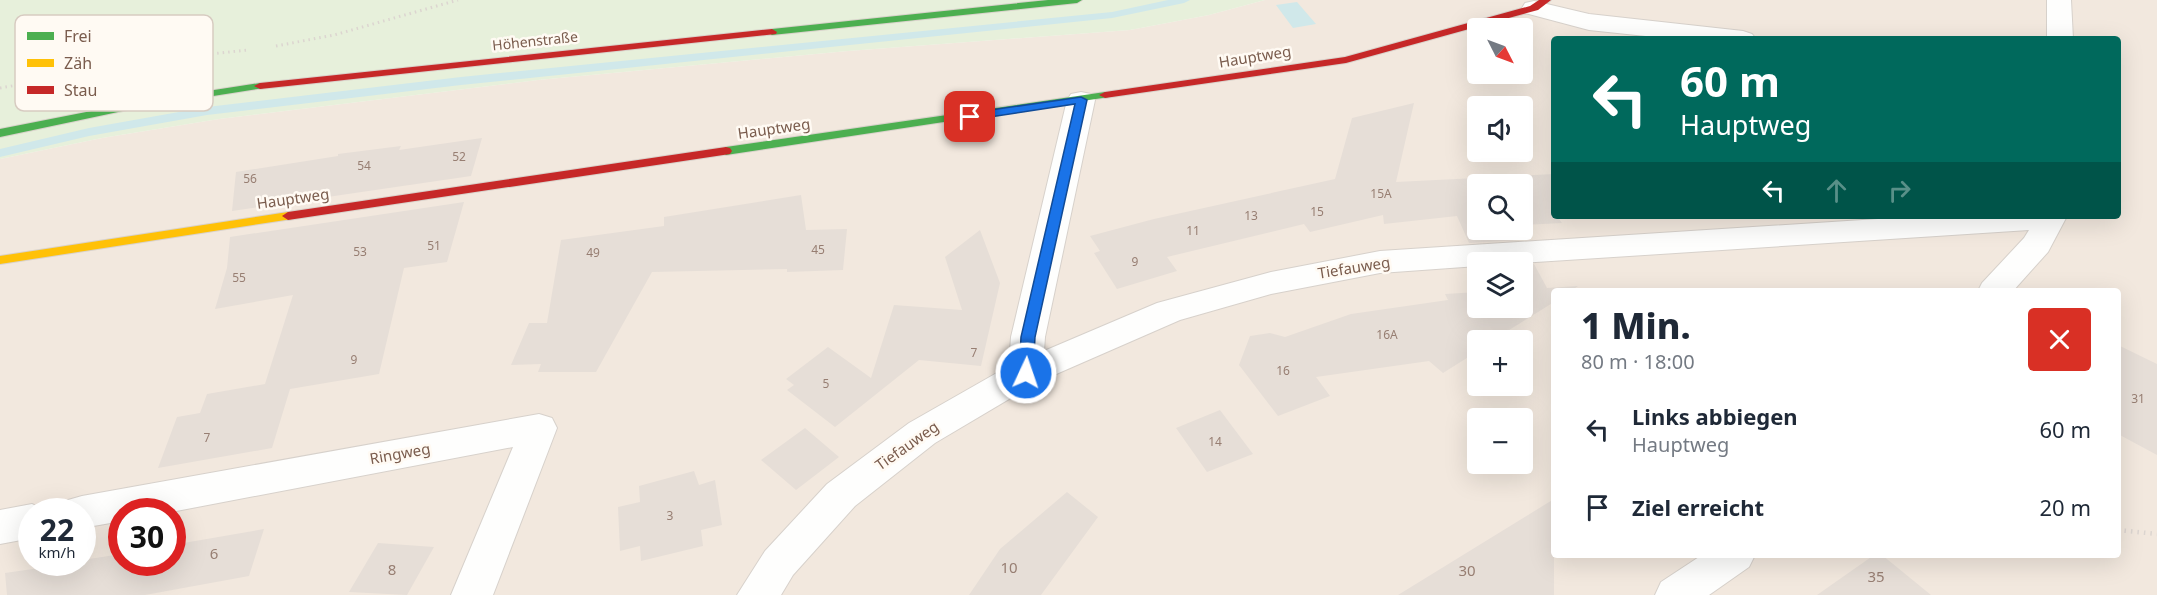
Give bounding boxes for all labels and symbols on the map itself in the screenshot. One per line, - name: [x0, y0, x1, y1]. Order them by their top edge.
- legend: [15, 15, 213, 111]
- north arrow: [1467, 18, 1533, 84]
- text: Frei: [64, 25, 92, 47]
- street label: Höhenstraße: [491, 27, 579, 54]
- street label: Hauptweg: [1217, 40, 1292, 72]
- text: Zäh: [64, 52, 92, 74]
- text: Stau: [64, 79, 97, 101]
- pin: [944, 91, 995, 142]
- street label: Hauptweg: [736, 113, 811, 143]
- house number: 52: [452, 148, 466, 165]
- house number: 54: [357, 157, 371, 174]
- house number: 56: [243, 170, 257, 187]
- street label: Hauptweg: [255, 183, 330, 213]
- house number: 15A: [1370, 185, 1392, 202]
- house number: 15: [1310, 203, 1324, 220]
- house number: 13: [1244, 207, 1258, 224]
- house number: 11: [1186, 222, 1200, 239]
- house number: 51: [427, 237, 441, 254]
- house number: 45: [811, 241, 825, 258]
- house number: 53: [353, 243, 367, 260]
- house number: 49: [586, 244, 600, 261]
- street label: Tiefauweg: [1316, 251, 1391, 283]
- house number: 9: [1132, 253, 1139, 270]
- house number: 55: [232, 269, 246, 286]
- house number: 16A: [1376, 326, 1398, 343]
- position arrow: [994, 341, 1058, 405]
- house number: 7: [971, 344, 978, 361]
- house number: 9: [351, 351, 358, 368]
- house number: 16: [1276, 362, 1290, 379]
- house number: 5: [823, 375, 830, 392]
- house number: 31: [2131, 390, 2145, 407]
- street label: Tiefauweg: [871, 416, 942, 474]
- house number: 7: [204, 429, 211, 446]
- house number: 14: [1208, 433, 1222, 450]
- street label: Ringweg: [368, 438, 432, 468]
- speed limit sign: 30: [108, 498, 186, 576]
- house number: 3: [667, 507, 674, 524]
- house number: 6: [210, 543, 218, 563]
- house number: 10: [1000, 557, 1018, 577]
- house number: 8: [388, 559, 396, 579]
- house number: 30: [1458, 560, 1476, 580]
- house number: 35: [1867, 566, 1885, 586]

